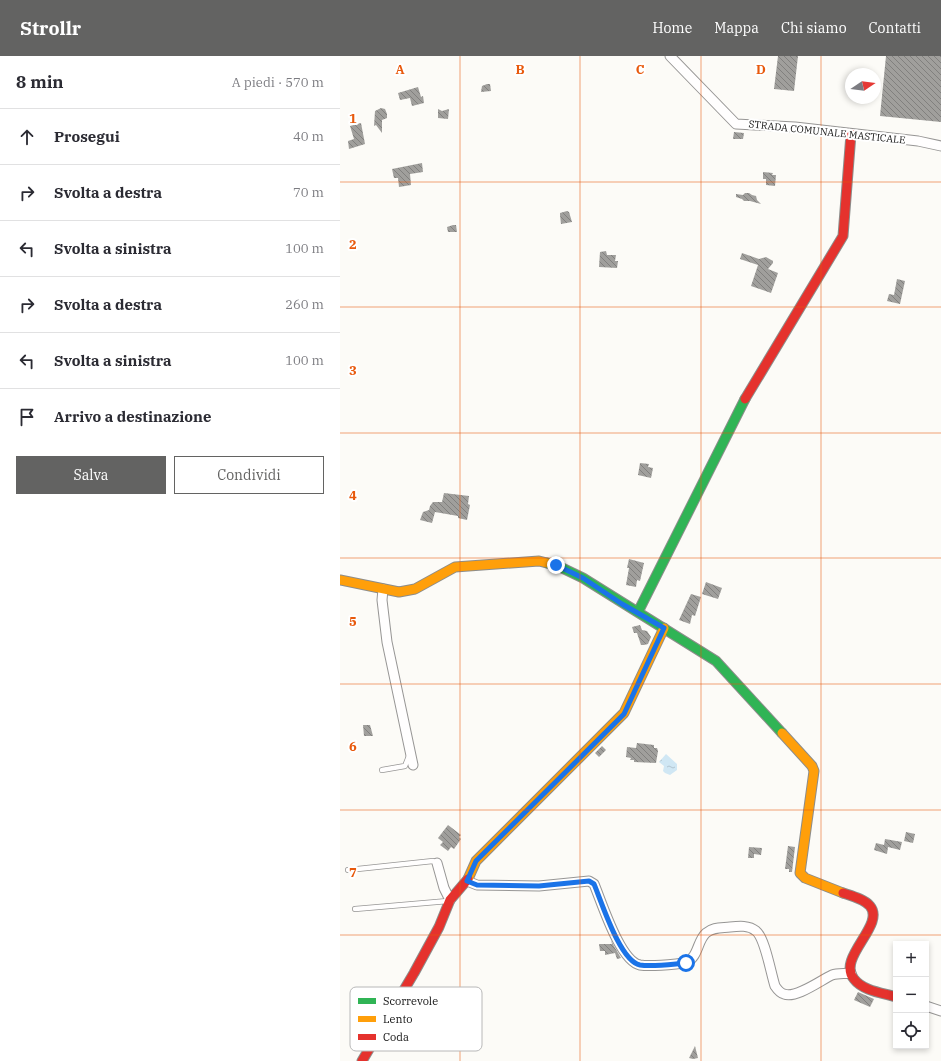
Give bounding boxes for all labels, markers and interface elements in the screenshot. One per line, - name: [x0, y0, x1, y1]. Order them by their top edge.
- text: Strollr: [20, 16, 81, 40]
- text: Home: [652, 19, 692, 37]
- text: Mappa: [714, 19, 759, 37]
- text: Chi siamo: [781, 19, 847, 37]
- text: Contatti: [869, 19, 921, 37]
- text: A: [395, 61, 405, 78]
- text: B: [515, 61, 525, 78]
- text: C: [636, 61, 645, 78]
- text: D: [756, 61, 766, 78]
- north arrow: [845, 68, 881, 104]
- text: 8 min: [16, 71, 64, 93]
- text: A piedi · 570 m: [232, 74, 324, 91]
- text: 1: [349, 110, 357, 127]
- street label: STRADA COMUNALE MASTICALE: [748, 117, 906, 147]
- icon: ahead: [16, 126, 38, 148]
- text: Prosegui: [54, 127, 120, 146]
- text: 40 m: [293, 128, 324, 145]
- icon: right: [16, 182, 38, 204]
- text: Svolta a destra: [54, 183, 162, 202]
- text: 70 m: [293, 184, 324, 201]
- text: 2: [349, 236, 357, 253]
- icon: left: [16, 238, 38, 260]
- text: Svolta a sinistra: [54, 239, 172, 258]
- text: 100 m: [285, 240, 324, 257]
- icon: right: [16, 294, 38, 316]
- text: Svolta a destra: [54, 295, 162, 314]
- text: 260 m: [285, 296, 324, 313]
- icon: left: [16, 350, 38, 372]
- text: Svolta a sinistra: [54, 351, 172, 370]
- text: 100 m: [285, 352, 324, 369]
- text: 3: [349, 362, 357, 379]
- icon: arrive: [16, 406, 38, 428]
- text: Arrivo a destinazione: [54, 407, 211, 426]
- button: Salva: [16, 456, 166, 494]
- button: Condividi: [174, 456, 324, 494]
- text: 4: [349, 487, 357, 504]
- route end: [547, 556, 565, 574]
- text: 5: [349, 613, 357, 630]
- text: 6: [349, 738, 357, 755]
- text: 7: [349, 864, 357, 881]
- map controls: [893, 941, 929, 1049]
- button: +: [893, 941, 929, 977]
- route start: [677, 954, 695, 972]
- button: −: [893, 977, 929, 1013]
- legend: [350, 987, 482, 1051]
- text: Scorrevole: [383, 994, 438, 1008]
- text: Lento: [383, 1012, 413, 1026]
- button: locate: [893, 1013, 929, 1049]
- text: Coda: [383, 1030, 409, 1044]

